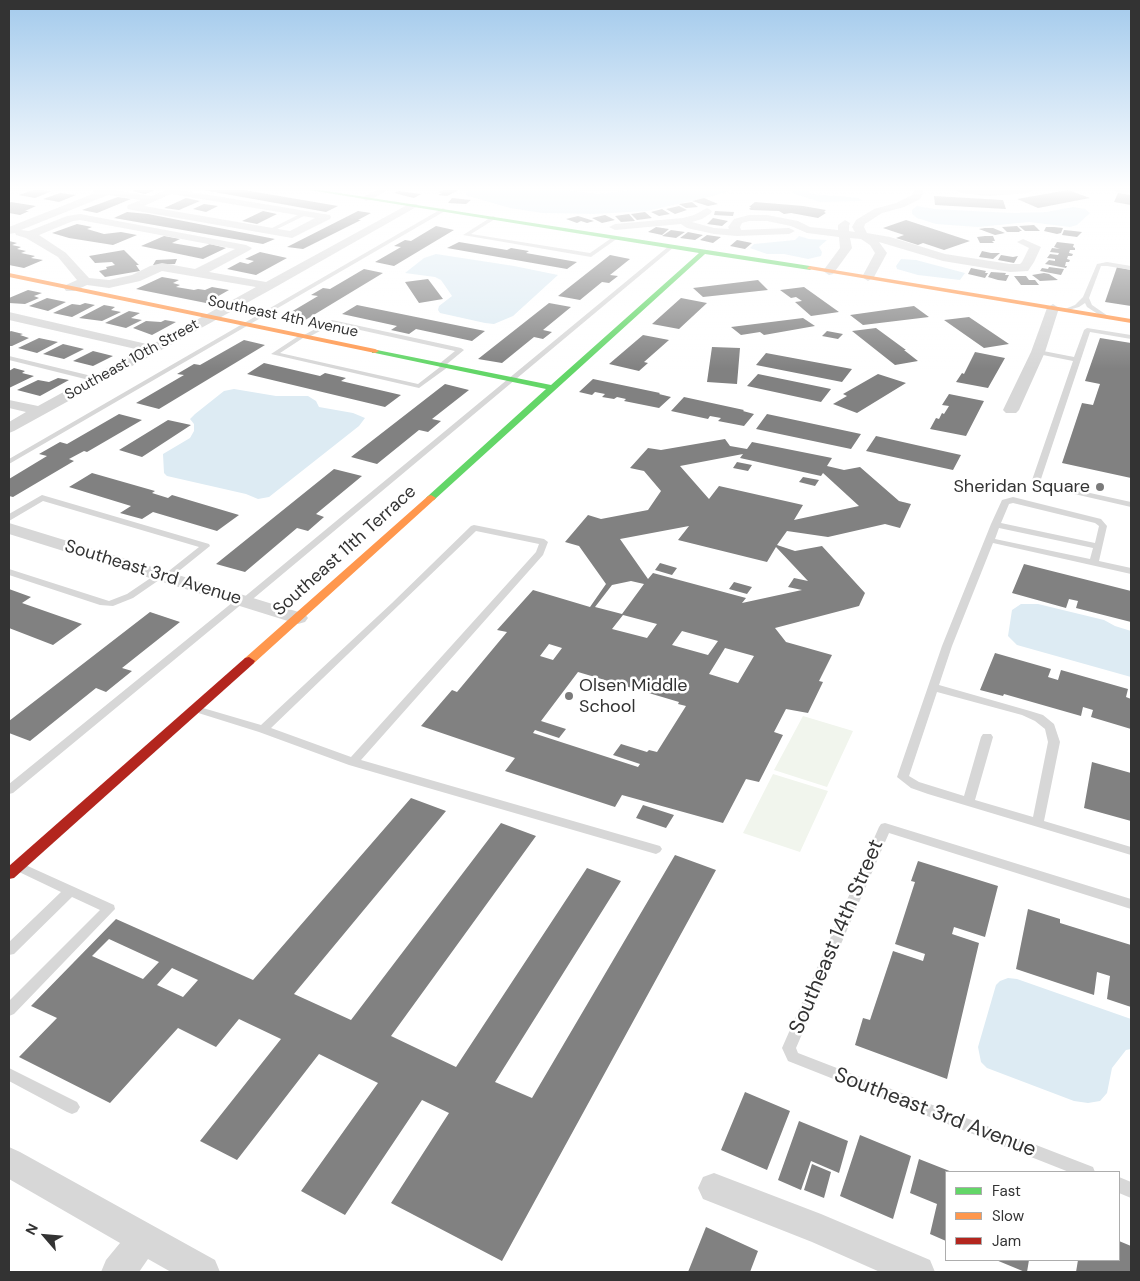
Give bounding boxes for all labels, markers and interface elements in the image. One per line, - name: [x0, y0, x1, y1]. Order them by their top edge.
- street label: Southeast 4th Avenue: [206, 292, 360, 342]
- street label: Southeast 10th Street: [62, 316, 202, 404]
- place label: Sheridan Square: [953, 476, 1090, 498]
- street label: Southeast 11th Terrace: [269, 481, 421, 621]
- marker: Sheridan Square: [1094, 481, 1106, 493]
- street label: Southeast 3rd Avenue: [62, 536, 244, 610]
- place label: Olsen Middle School: [579, 675, 688, 718]
- marker: Olsen Middle School: [563, 690, 575, 702]
- street label: Southeast 14th Street: [785, 836, 889, 1038]
- street label: Southeast 3rd Avenue: [831, 1063, 1039, 1163]
- legend: [945, 1171, 1120, 1261]
- text: Fast: [992, 1181, 1021, 1201]
- text: Slow: [992, 1206, 1024, 1226]
- north arrow: [20, 1211, 70, 1261]
- text: N: [21, 1221, 42, 1238]
- text: Jam: [992, 1231, 1021, 1251]

